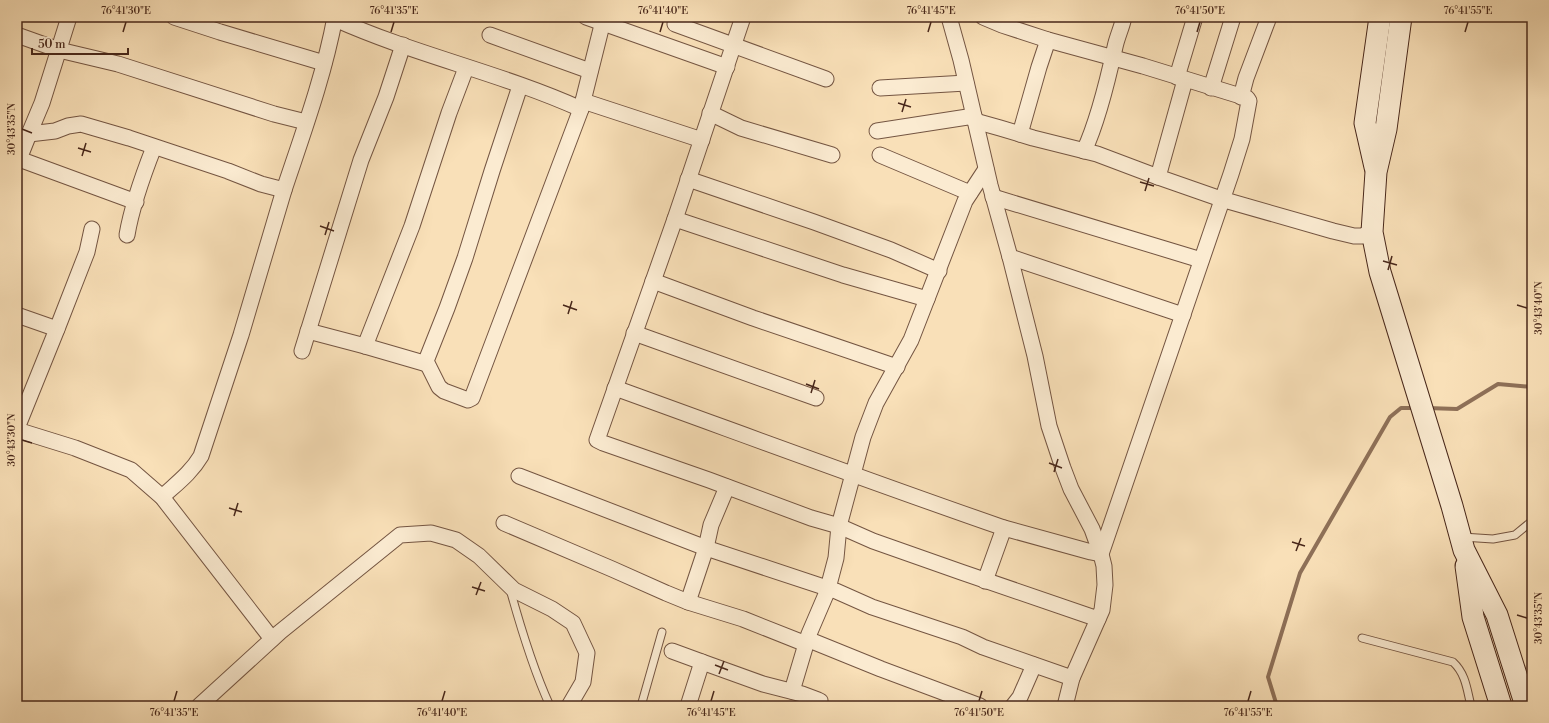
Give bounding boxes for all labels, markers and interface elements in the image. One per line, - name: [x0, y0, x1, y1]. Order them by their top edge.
- text: 76°41'30"E: [101, 5, 151, 17]
- text: 76°41'35"E: [370, 5, 418, 17]
- text: 76°41'40"E: [638, 5, 688, 17]
- text: 76°41'45"E: [906, 5, 956, 17]
- text: 76°41'50"E: [1175, 5, 1225, 17]
- text: 76°41'55"E: [1444, 5, 1492, 17]
- scale bar: [32, 30, 128, 56]
- text: 50 m: [38, 37, 66, 52]
- text: 30°43'35"N: [6, 102, 18, 155]
- text: 30°43'40"N: [1533, 281, 1545, 335]
- text: 30°43'30"N: [6, 413, 18, 467]
- text: 30°43'35"N: [1533, 591, 1545, 644]
- text: 76°41'35"E: [150, 707, 198, 719]
- text: 76°41'40"E: [417, 707, 467, 719]
- text: 76°41'45"E: [686, 707, 736, 719]
- text: 76°41'50"E: [954, 707, 1004, 719]
- text: 76°41'55"E: [1224, 707, 1272, 719]

